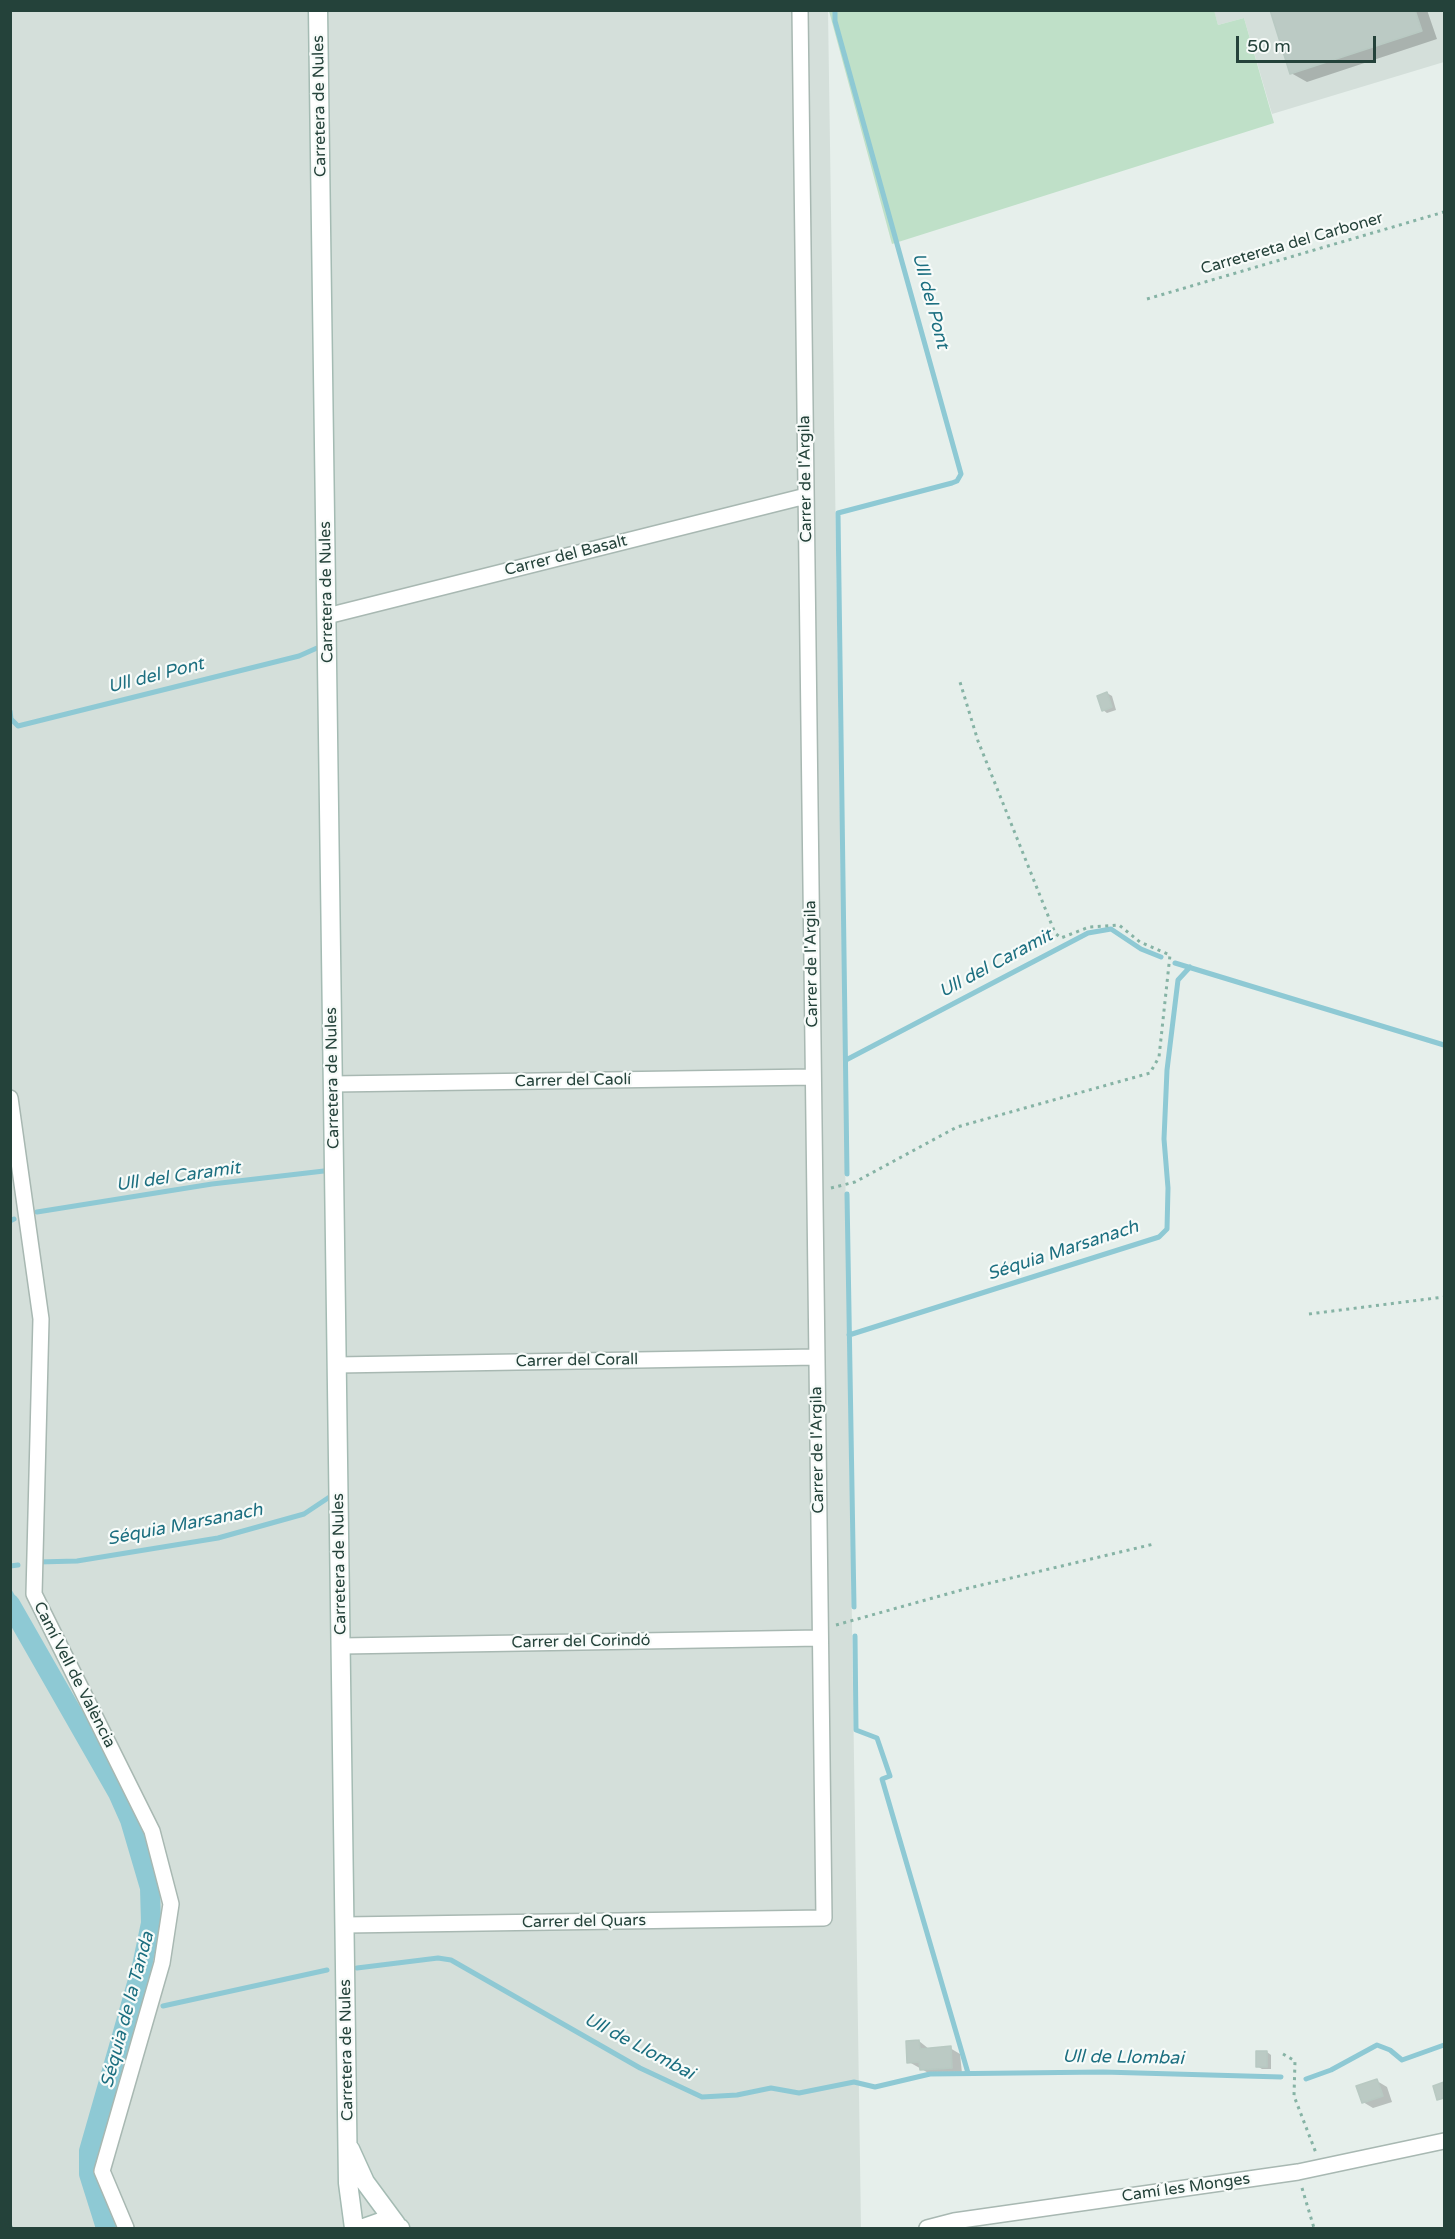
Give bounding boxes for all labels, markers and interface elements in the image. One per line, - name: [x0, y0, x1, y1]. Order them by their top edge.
- scale bar: [1239, 24, 1378, 62]
- street label: Carretera de Nules: [309, 35, 331, 177]
- text: 50 m: [1247, 35, 1291, 57]
- street label: Carretereta del Carboner: [1199, 209, 1385, 279]
- water label: Ull del Pont: [907, 251, 953, 351]
- street label: Carrer de l'Argila: [795, 415, 817, 543]
- street label: Carretera de Nules: [316, 521, 338, 663]
- street label: Carrer del Basalt: [503, 531, 629, 581]
- water label: Ull del Pont: [106, 654, 206, 698]
- street label: Carrer de l'Argila: [801, 900, 823, 1028]
- water label: Ull del Caramit: [936, 925, 1056, 1003]
- street label: Carretera de Nules: [322, 1007, 344, 1149]
- street label: Carrer del Caolí: [515, 1070, 631, 1092]
- water label: Ull del Caramit: [114, 1158, 242, 1196]
- water label: Séquia Marsanach: [985, 1216, 1141, 1286]
- street label: Carrer del Corall: [516, 1350, 638, 1372]
- street label: Carrer de l'Argila: [807, 1386, 829, 1514]
- street label: Carretera de Nules: [329, 1493, 351, 1635]
- water label: Séquia Marsanach: [106, 1499, 264, 1551]
- street label: Camí Vell de València: [29, 1599, 119, 1751]
- street label: Carrer del Corindó: [511, 1631, 651, 1653]
- street label: Carrer del Quars: [522, 1911, 646, 1933]
- water label: Séquia de la Tanda: [97, 1930, 159, 2090]
- street label: Carretera de Nules: [336, 1979, 358, 2121]
- water label: Ull de Llombai: [580, 2009, 698, 2085]
- water label: Ull de Llombai: [1062, 2046, 1184, 2070]
- street label: Camí les Monges: [1121, 2169, 1251, 2207]

